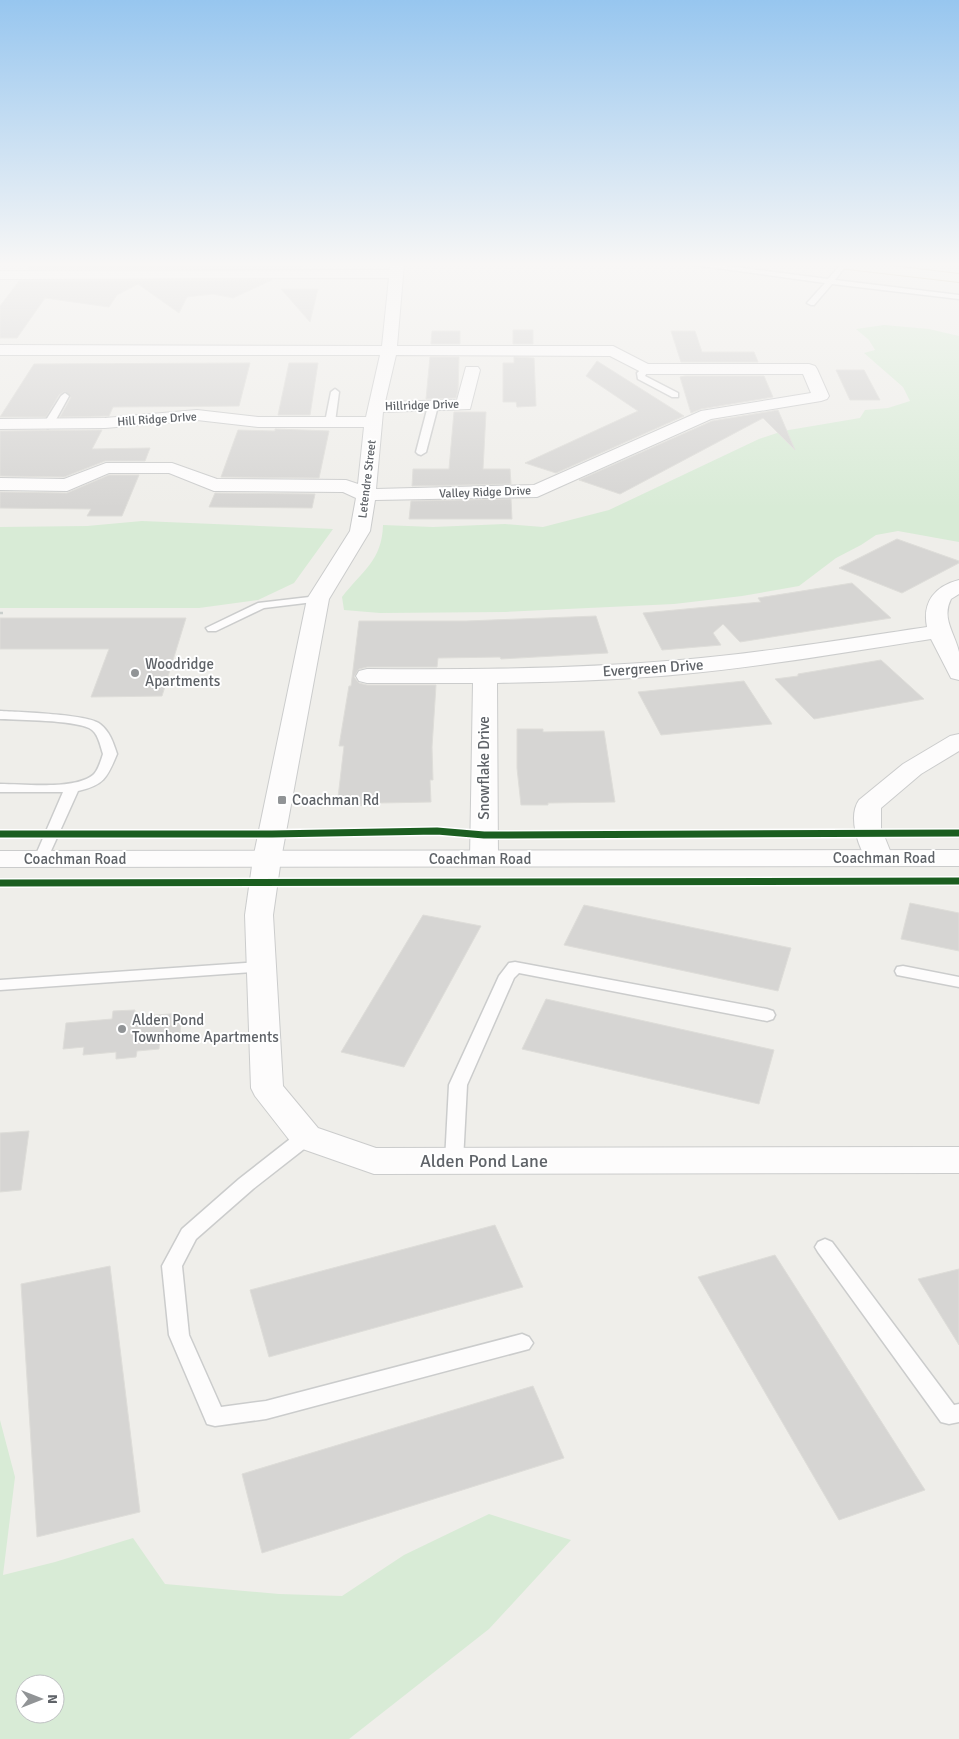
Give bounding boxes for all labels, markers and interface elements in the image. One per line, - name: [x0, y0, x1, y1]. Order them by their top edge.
- street label: Hillridge Drive: [385, 397, 459, 414]
- street label: Hill Ridge DrIve: [117, 409, 197, 430]
- street label: Letendre Street: [355, 439, 380, 519]
- street label: Valley Ridge Drive: [439, 483, 531, 502]
- place label: Woodridge Apartments: [145, 655, 221, 690]
- street label: Evergreen Drive: [602, 655, 704, 681]
- marker: Woodridge Apartments: [129, 667, 141, 679]
- street label: Snowflake Drive: [475, 716, 493, 820]
- place label: Coachman Rd: [292, 791, 379, 809]
- marker: Coachman Rd: [276, 794, 288, 806]
- street label: Coachman Road: [833, 849, 935, 867]
- street label: Coachman Road: [24, 850, 126, 868]
- street label: Coachman Road: [429, 850, 531, 868]
- place label: Alden Pond Townhome Apartments: [132, 1011, 279, 1046]
- marker: Alden Pond Townhome Apartments: [116, 1023, 128, 1035]
- street label: Alden Pond Lane: [420, 1150, 548, 1172]
- north arrow: [15, 1674, 65, 1724]
- text: N: [44, 1694, 61, 1704]

